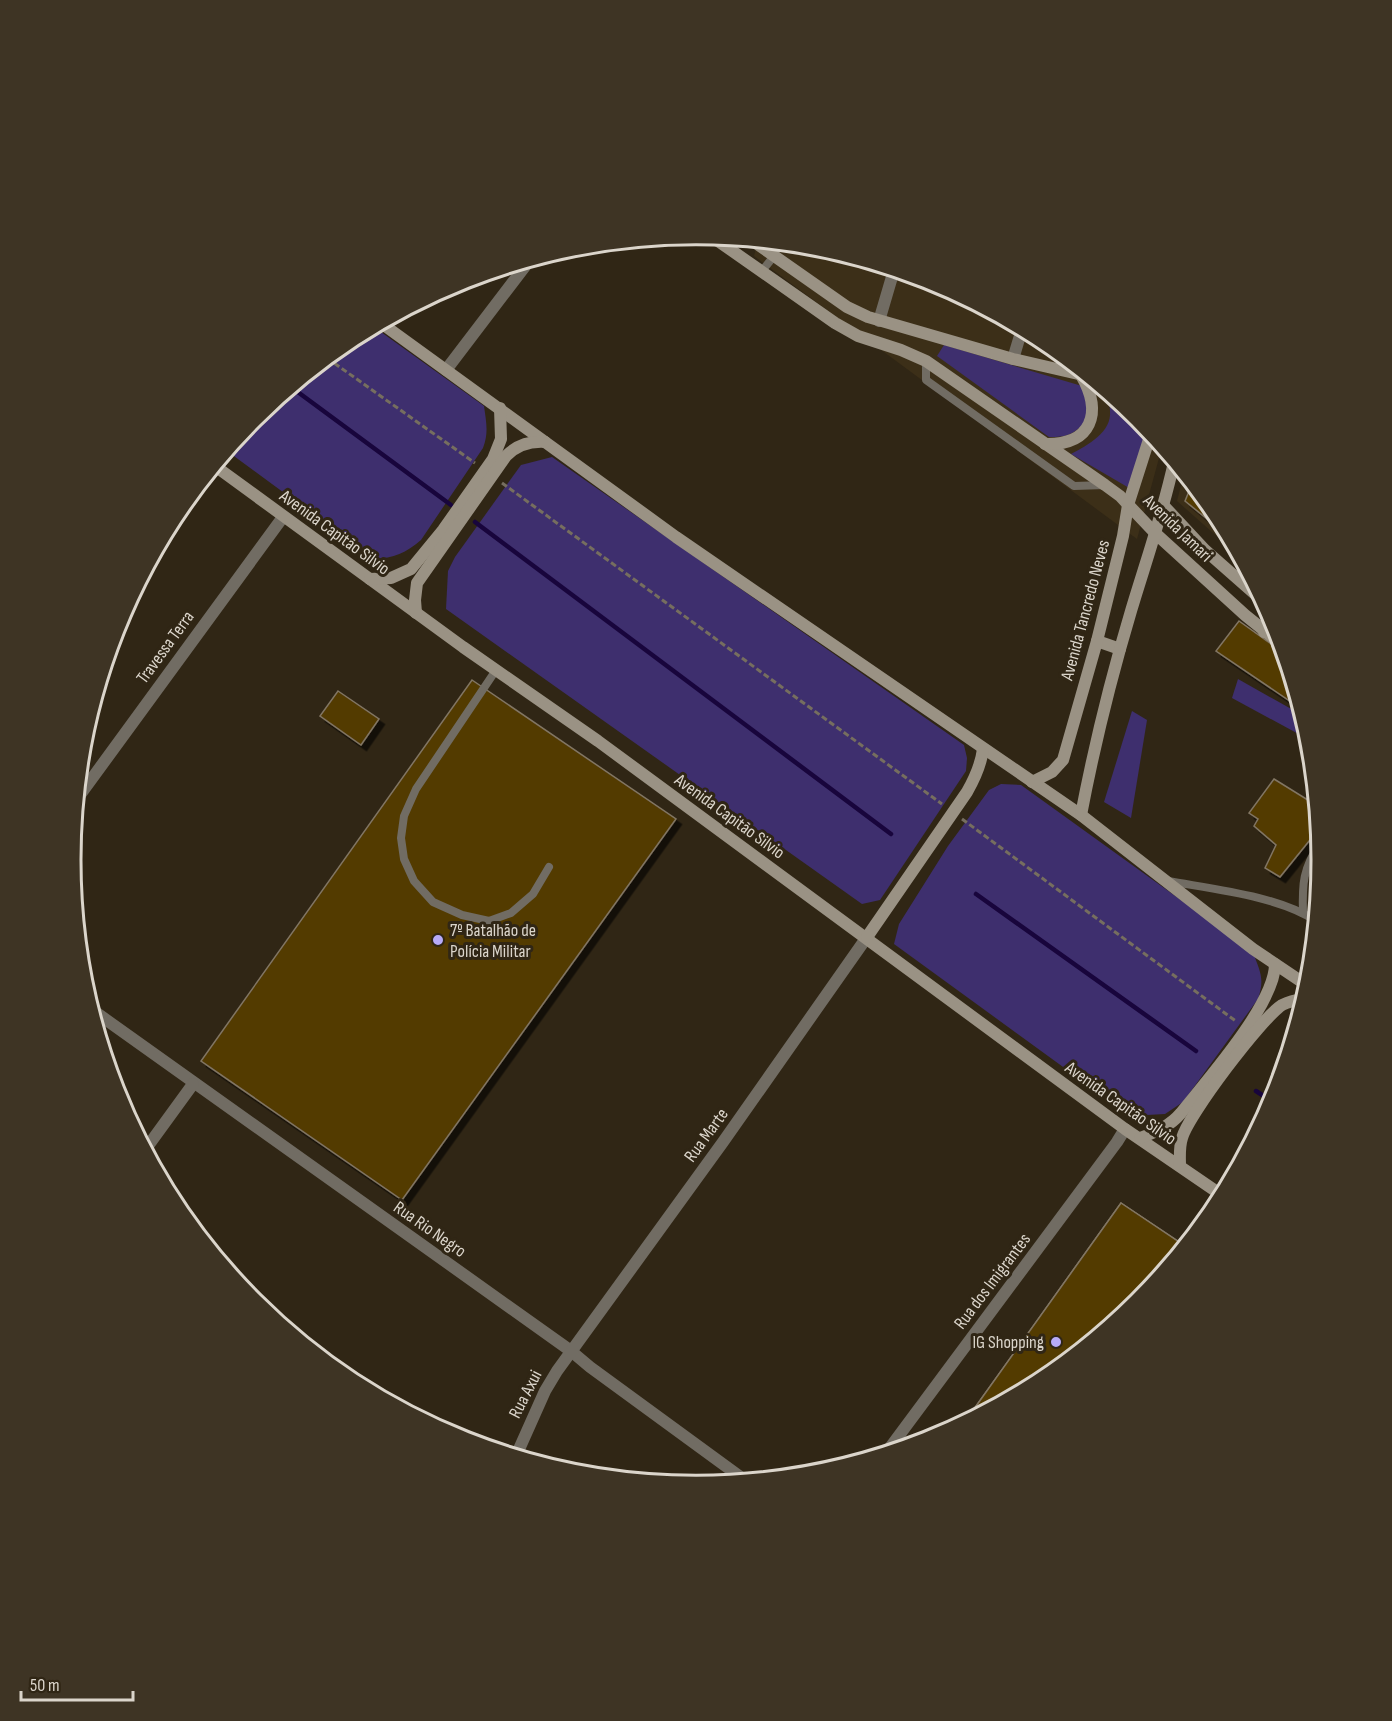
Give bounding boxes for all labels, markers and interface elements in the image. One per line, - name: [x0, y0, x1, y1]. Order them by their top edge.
- street label: Avenida Capitão Silvio: [275, 485, 394, 579]
- street label: Avenida Jamari: [1138, 490, 1216, 566]
- street label: Avenida Tancredo Neves: [1056, 538, 1114, 684]
- street label: Travessa Terra: [132, 607, 199, 688]
- street label: Avenida Capitão Silvio: [670, 769, 789, 863]
- place label: 7º Batalhão de Polícia Militar: [450, 920, 536, 962]
- marker: 7º Batalhão de Polícia Militar: [431, 933, 445, 947]
- street label: Avenida Capitão Silvio: [1060, 1057, 1180, 1150]
- street label: Rua Marte: [680, 1104, 733, 1166]
- street label: Rua Rio Negro: [389, 1197, 470, 1262]
- street label: Rua dos Imigrantes: [950, 1229, 1035, 1333]
- place label: IG Shopping: [972, 1332, 1044, 1353]
- marker: IG Shopping: [1049, 1335, 1063, 1349]
- street label: Rua Axui: [504, 1367, 546, 1422]
- scale bar: [21, 1664, 134, 1702]
- text: 50 m: [30, 1675, 60, 1696]

